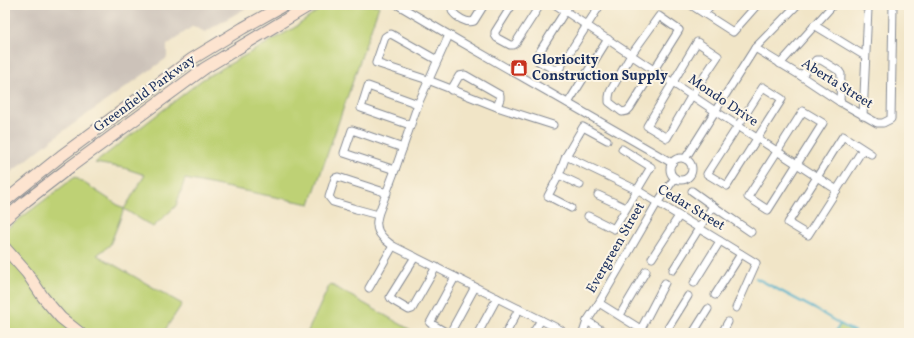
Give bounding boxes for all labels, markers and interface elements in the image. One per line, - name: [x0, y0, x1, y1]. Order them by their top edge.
- street label: Greenfield Parkway: [90, 50, 200, 137]
- place label: Gloriocity Construction Supply: [532, 51, 668, 86]
- street label: Aberta Street: [797, 54, 877, 114]
- shop icon: Gloriocity Construction Supply: [509, 58, 529, 78]
- street label: Mondo Drive: [684, 71, 762, 132]
- street label: Cedar Street: [654, 180, 729, 236]
- street label: Evergreen Street: [582, 199, 650, 297]

